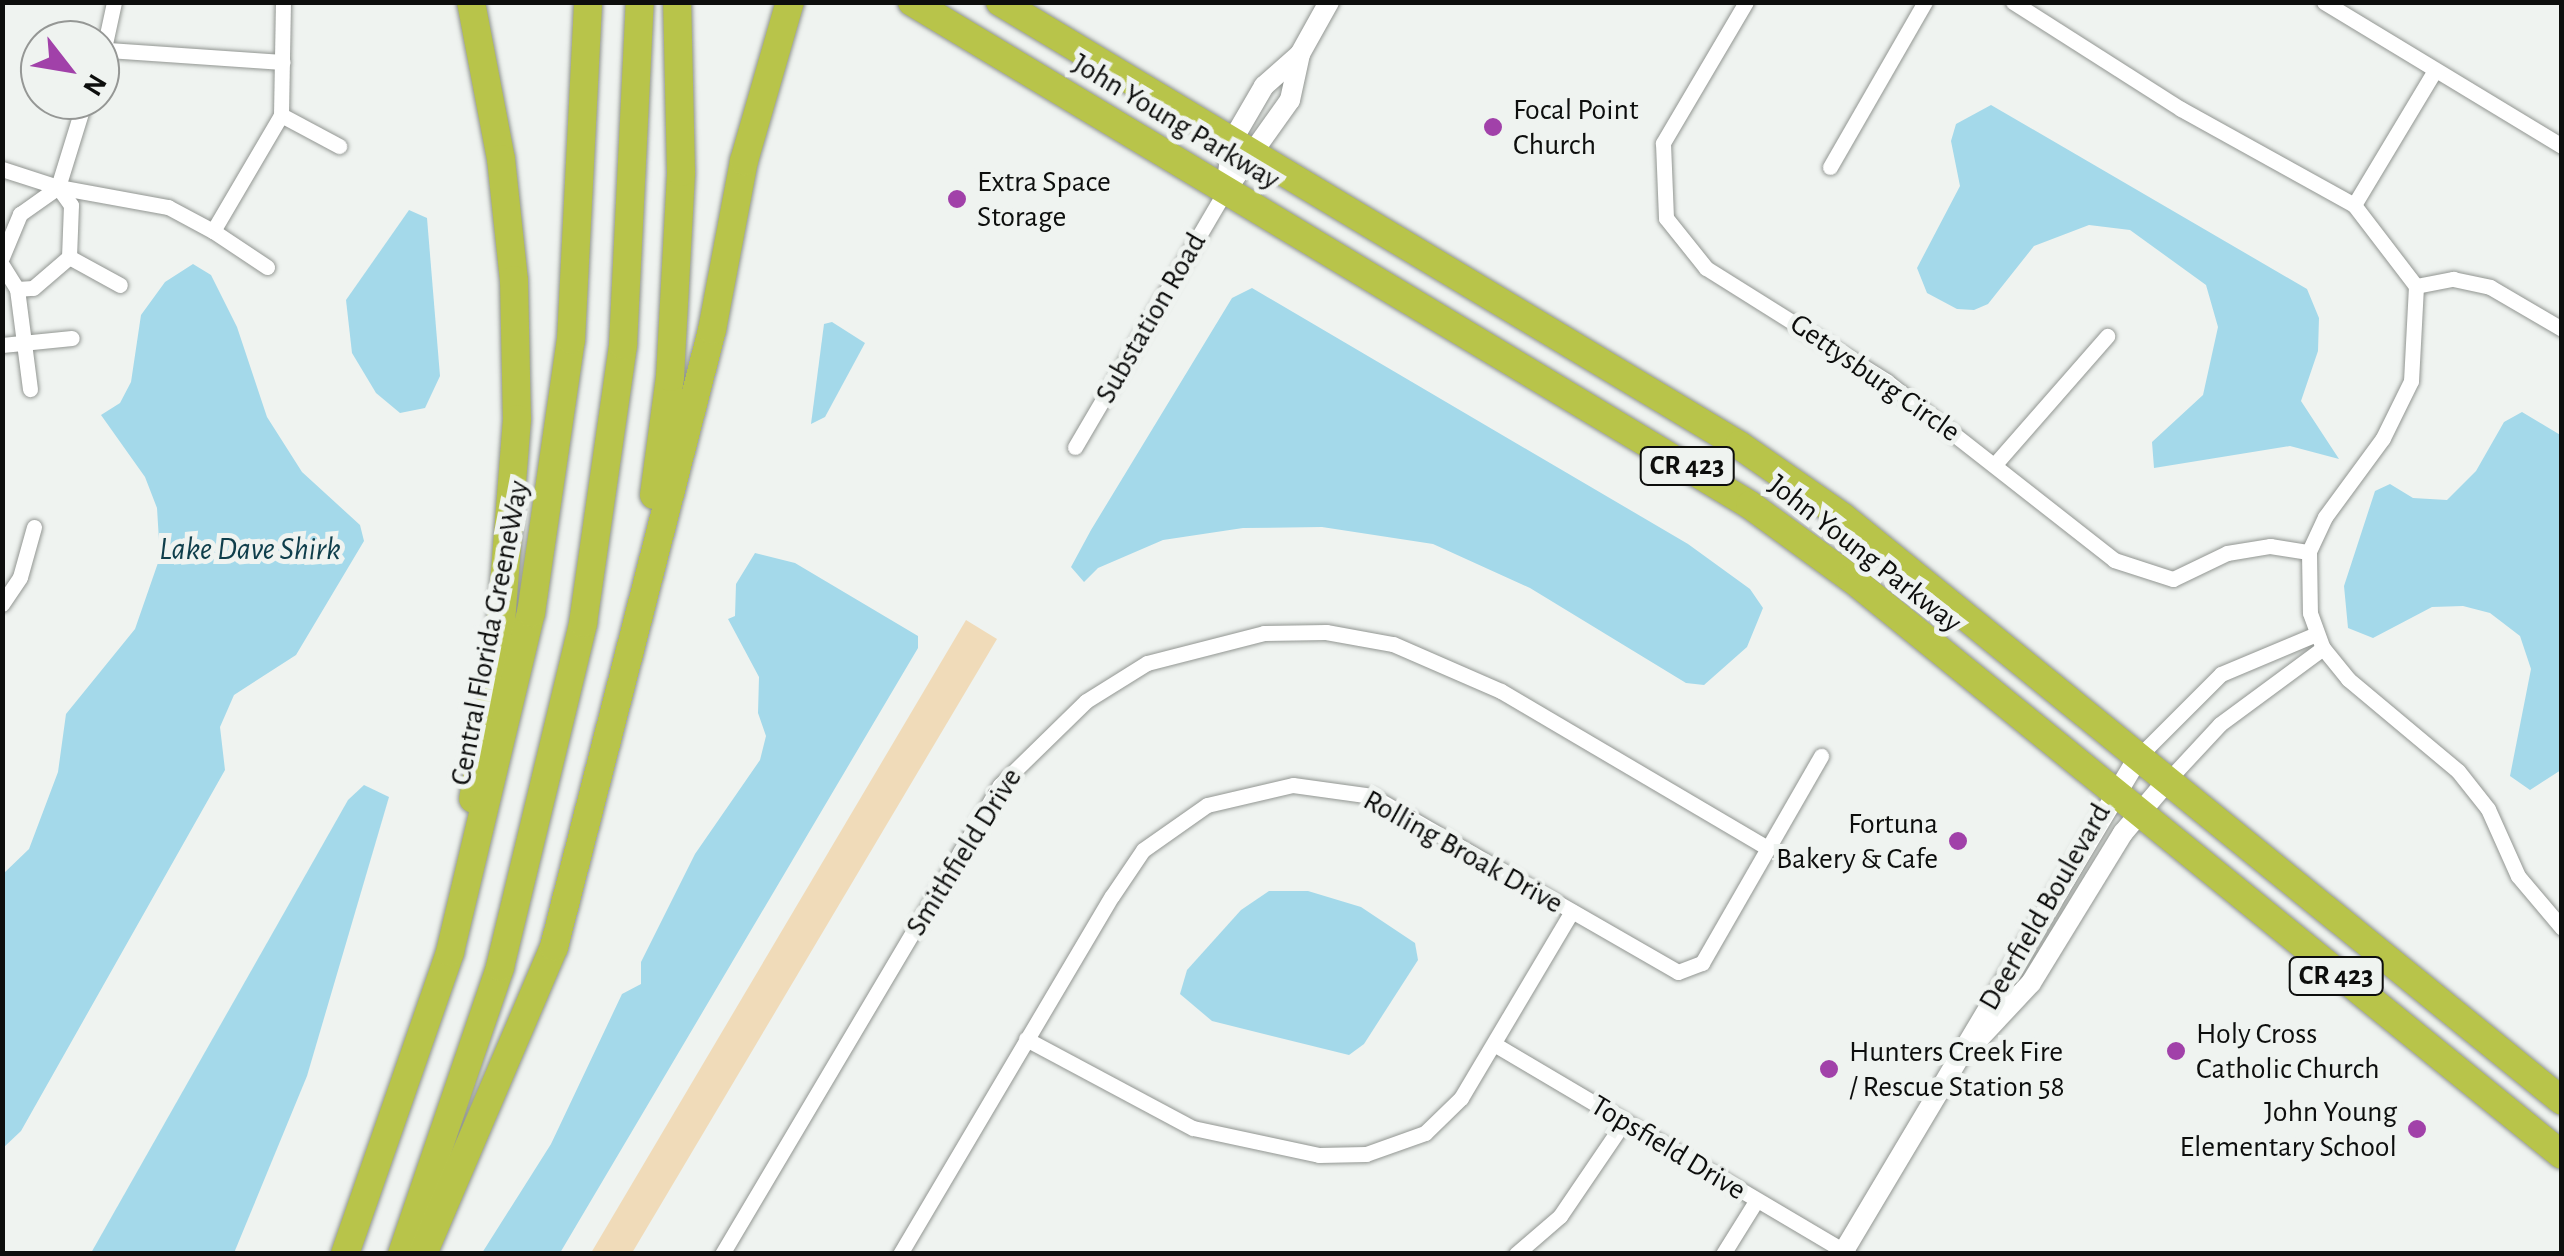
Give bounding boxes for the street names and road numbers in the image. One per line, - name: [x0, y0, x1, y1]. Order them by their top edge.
- street label: John Young Parkway: [1066, 46, 1286, 198]
- street label: Substation Road: [1088, 226, 1214, 410]
- street label: Gettysburg Circle: [1783, 306, 1967, 450]
- road number: CR 423: [1640, 443, 1734, 489]
- street label: John Young Parkway: [1761, 467, 1969, 641]
- street label: Central Florida GreeneWay: [443, 478, 537, 788]
- street label: Smithfield Drive: [898, 762, 1030, 942]
- street label: Rolling Broak Drive: [1357, 782, 1569, 922]
- street label: Deerfield Boulevard: [1971, 797, 2119, 1017]
- road number: CR 423: [2288, 953, 2384, 999]
- street label: Topsfield Drive: [1584, 1088, 1752, 1208]

